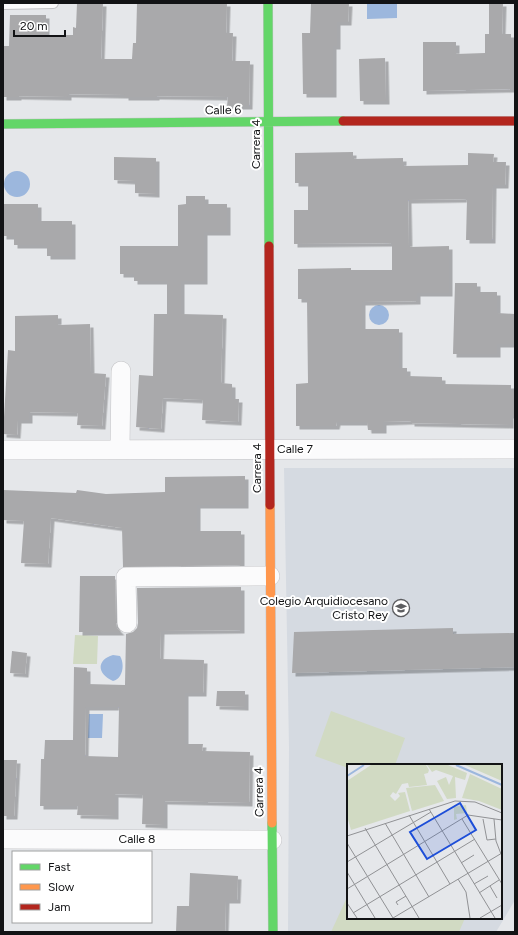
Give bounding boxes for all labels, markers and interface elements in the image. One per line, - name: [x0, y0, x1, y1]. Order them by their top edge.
- scale bar: [14, 12, 65, 38]
- text: 20 m: [20, 19, 48, 33]
- street label: Calle 6: [205, 103, 242, 117]
- street label: Carrera 4: [249, 118, 263, 169]
- street label: Carrera 4: [250, 442, 264, 493]
- street label: Calle 7: [277, 442, 314, 456]
- place label: Colegio Arquidiocesano Cristo Rey: [260, 594, 389, 622]
- school or university icon: Colegio Arquidiocesano Cristo Rey: [391, 598, 411, 618]
- inset map: [347, 764, 502, 919]
- street label: Carrera 4: [252, 766, 266, 817]
- street label: Calle 8: [119, 832, 155, 846]
- legend: [12, 851, 152, 923]
- text: Fast: [48, 860, 71, 874]
- text: Slow: [48, 880, 75, 894]
- text: Jam: [48, 900, 71, 914]

